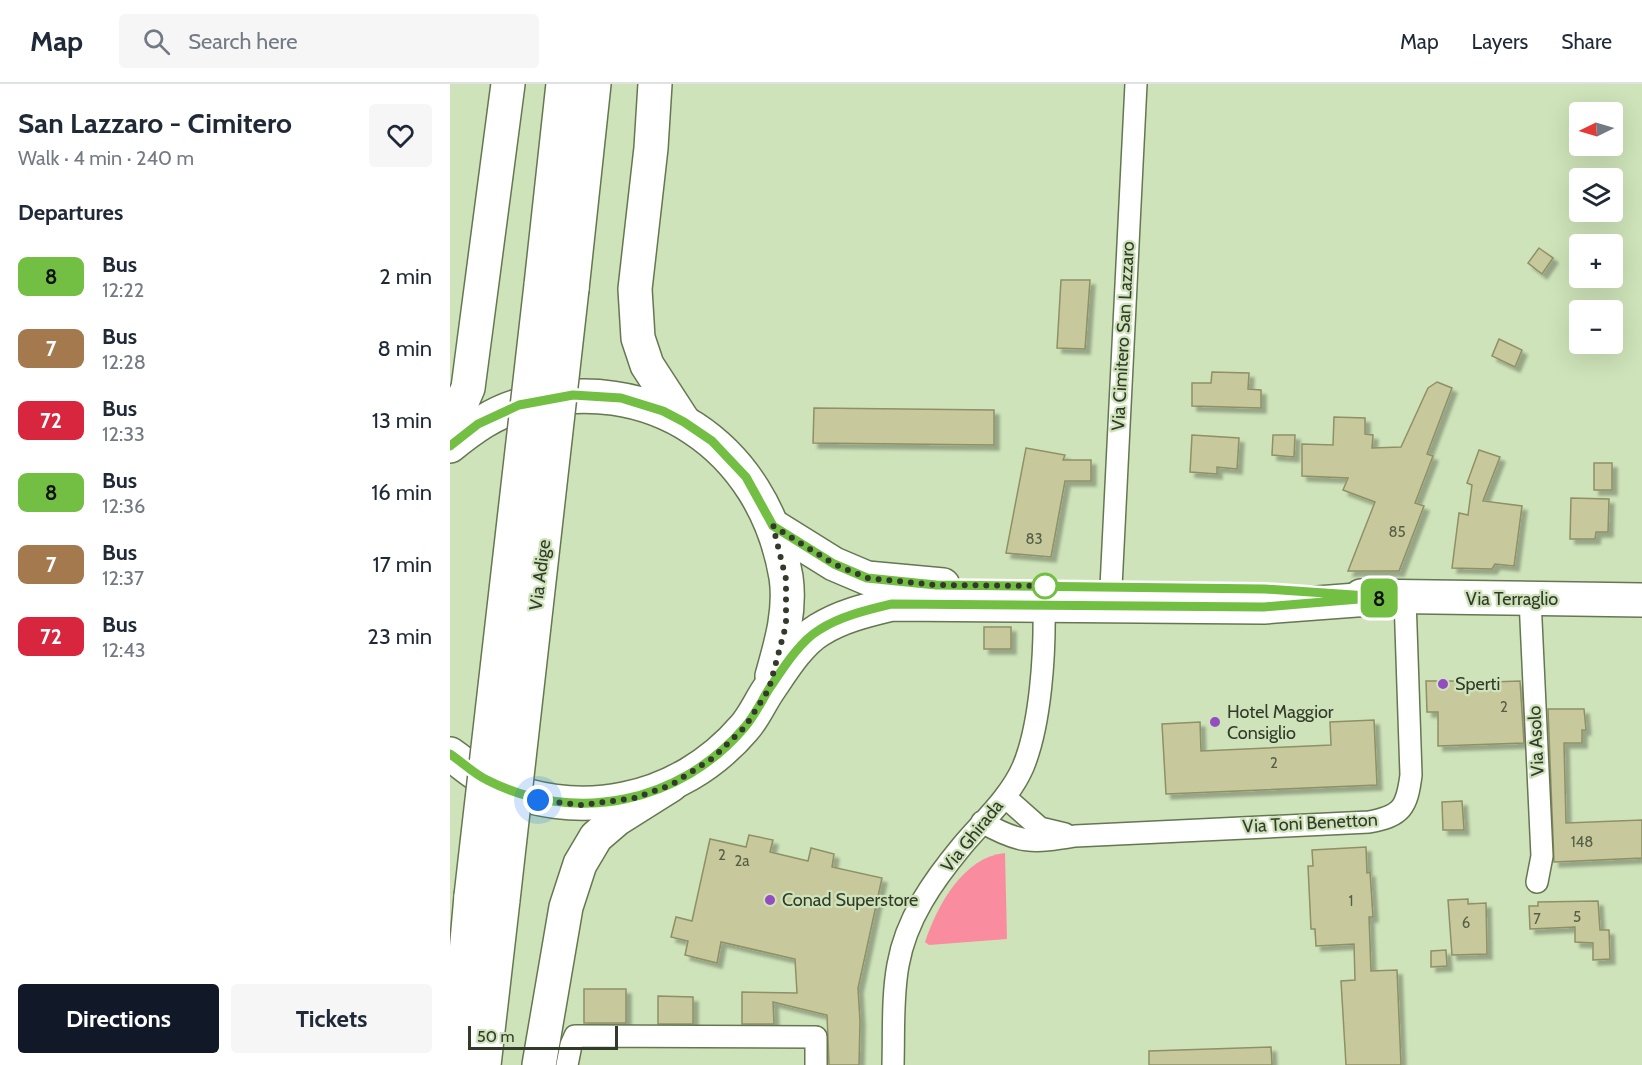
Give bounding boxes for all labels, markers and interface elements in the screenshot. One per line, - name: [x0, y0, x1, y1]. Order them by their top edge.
- search box: [119, 14, 539, 68]
- text: Map: [30, 24, 83, 58]
- icon: search: [140, 25, 173, 58]
- text: Search here: [188, 28, 297, 55]
- text: Map: [1400, 29, 1439, 54]
- text: Layers: [1472, 29, 1528, 54]
- text: Share: [1561, 29, 1612, 54]
- north arrow: [1569, 102, 1623, 156]
- map controls: [1569, 102, 1623, 354]
- button: heart: [369, 104, 432, 167]
- text: San Lazzaro - Cimitero: [18, 106, 292, 140]
- text: Walk · 4 min · 240 m: [18, 146, 194, 170]
- button: layers: [1569, 168, 1623, 222]
- text: Departures: [18, 199, 123, 226]
- button: +: [1569, 234, 1623, 288]
- street label: Via Cimitero San Lazzaro: [1107, 241, 1139, 431]
- text: Bus: [102, 251, 137, 278]
- text: 2 min: [379, 263, 432, 290]
- text: 8: [45, 264, 57, 289]
- text: 12:22: [102, 278, 144, 302]
- button: −: [1569, 300, 1623, 354]
- text: Bus: [102, 323, 137, 350]
- text: 8 min: [377, 335, 432, 362]
- text: 7: [46, 336, 56, 361]
- text: 12:28: [102, 350, 146, 374]
- text: Bus: [102, 395, 137, 422]
- text: 13 min: [372, 407, 432, 434]
- text: 72: [40, 408, 62, 433]
- text: 12:33: [102, 422, 145, 446]
- text: Bus: [102, 467, 137, 494]
- text: 16 min: [371, 479, 432, 506]
- text: 8: [45, 480, 57, 505]
- text: 12:36: [102, 494, 145, 518]
- house number: 85: [1388, 523, 1406, 541]
- house number: 83: [1025, 530, 1043, 548]
- street label: Via Adige: [525, 538, 555, 612]
- text: Bus: [102, 539, 137, 566]
- text: 17 min: [373, 551, 432, 578]
- text: 7: [46, 552, 56, 577]
- text: 12:37: [102, 566, 144, 590]
- unlabelled marker: [1032, 573, 1058, 599]
- line badge: 8: [1360, 578, 1398, 618]
- text: 8: [1373, 586, 1385, 611]
- street label: Via Terraglio: [1466, 588, 1558, 610]
- text: Bus: [102, 611, 137, 638]
- text: 23 min: [367, 623, 432, 650]
- text: 72: [40, 624, 62, 649]
- text: 12:43: [102, 638, 146, 662]
- place label: Sperti: [1455, 673, 1500, 695]
- marker: Sperti: [1436, 677, 1450, 691]
- house number: 2: [1500, 698, 1508, 716]
- place label: Hotel Maggior Consiglio: [1227, 701, 1334, 744]
- street label: Via Asolo: [1523, 705, 1549, 777]
- marker: Hotel Maggior Consiglio: [1208, 715, 1222, 729]
- house number: 2: [1270, 754, 1278, 772]
- your location: [523, 785, 553, 815]
- street label: Via Ghirada: [936, 795, 1008, 877]
- street label: Via Toni Benetton: [1242, 808, 1378, 838]
- house number: 148: [1571, 833, 1593, 851]
- house number: 2: [718, 846, 726, 864]
- house number: 2a: [734, 852, 750, 870]
- place label: Conad Superstore: [782, 889, 918, 911]
- house number: 1: [1349, 892, 1353, 910]
- marker: Conad Superstore: [763, 893, 777, 907]
- house number: 5: [1573, 908, 1581, 926]
- house number: 7: [1533, 910, 1541, 928]
- house number: 6: [1462, 914, 1470, 932]
- button: Directions: [18, 984, 219, 1053]
- button: Tickets: [231, 984, 432, 1053]
- scale bar: [468, 1023, 618, 1050]
- text: 50 m: [477, 1027, 514, 1046]

